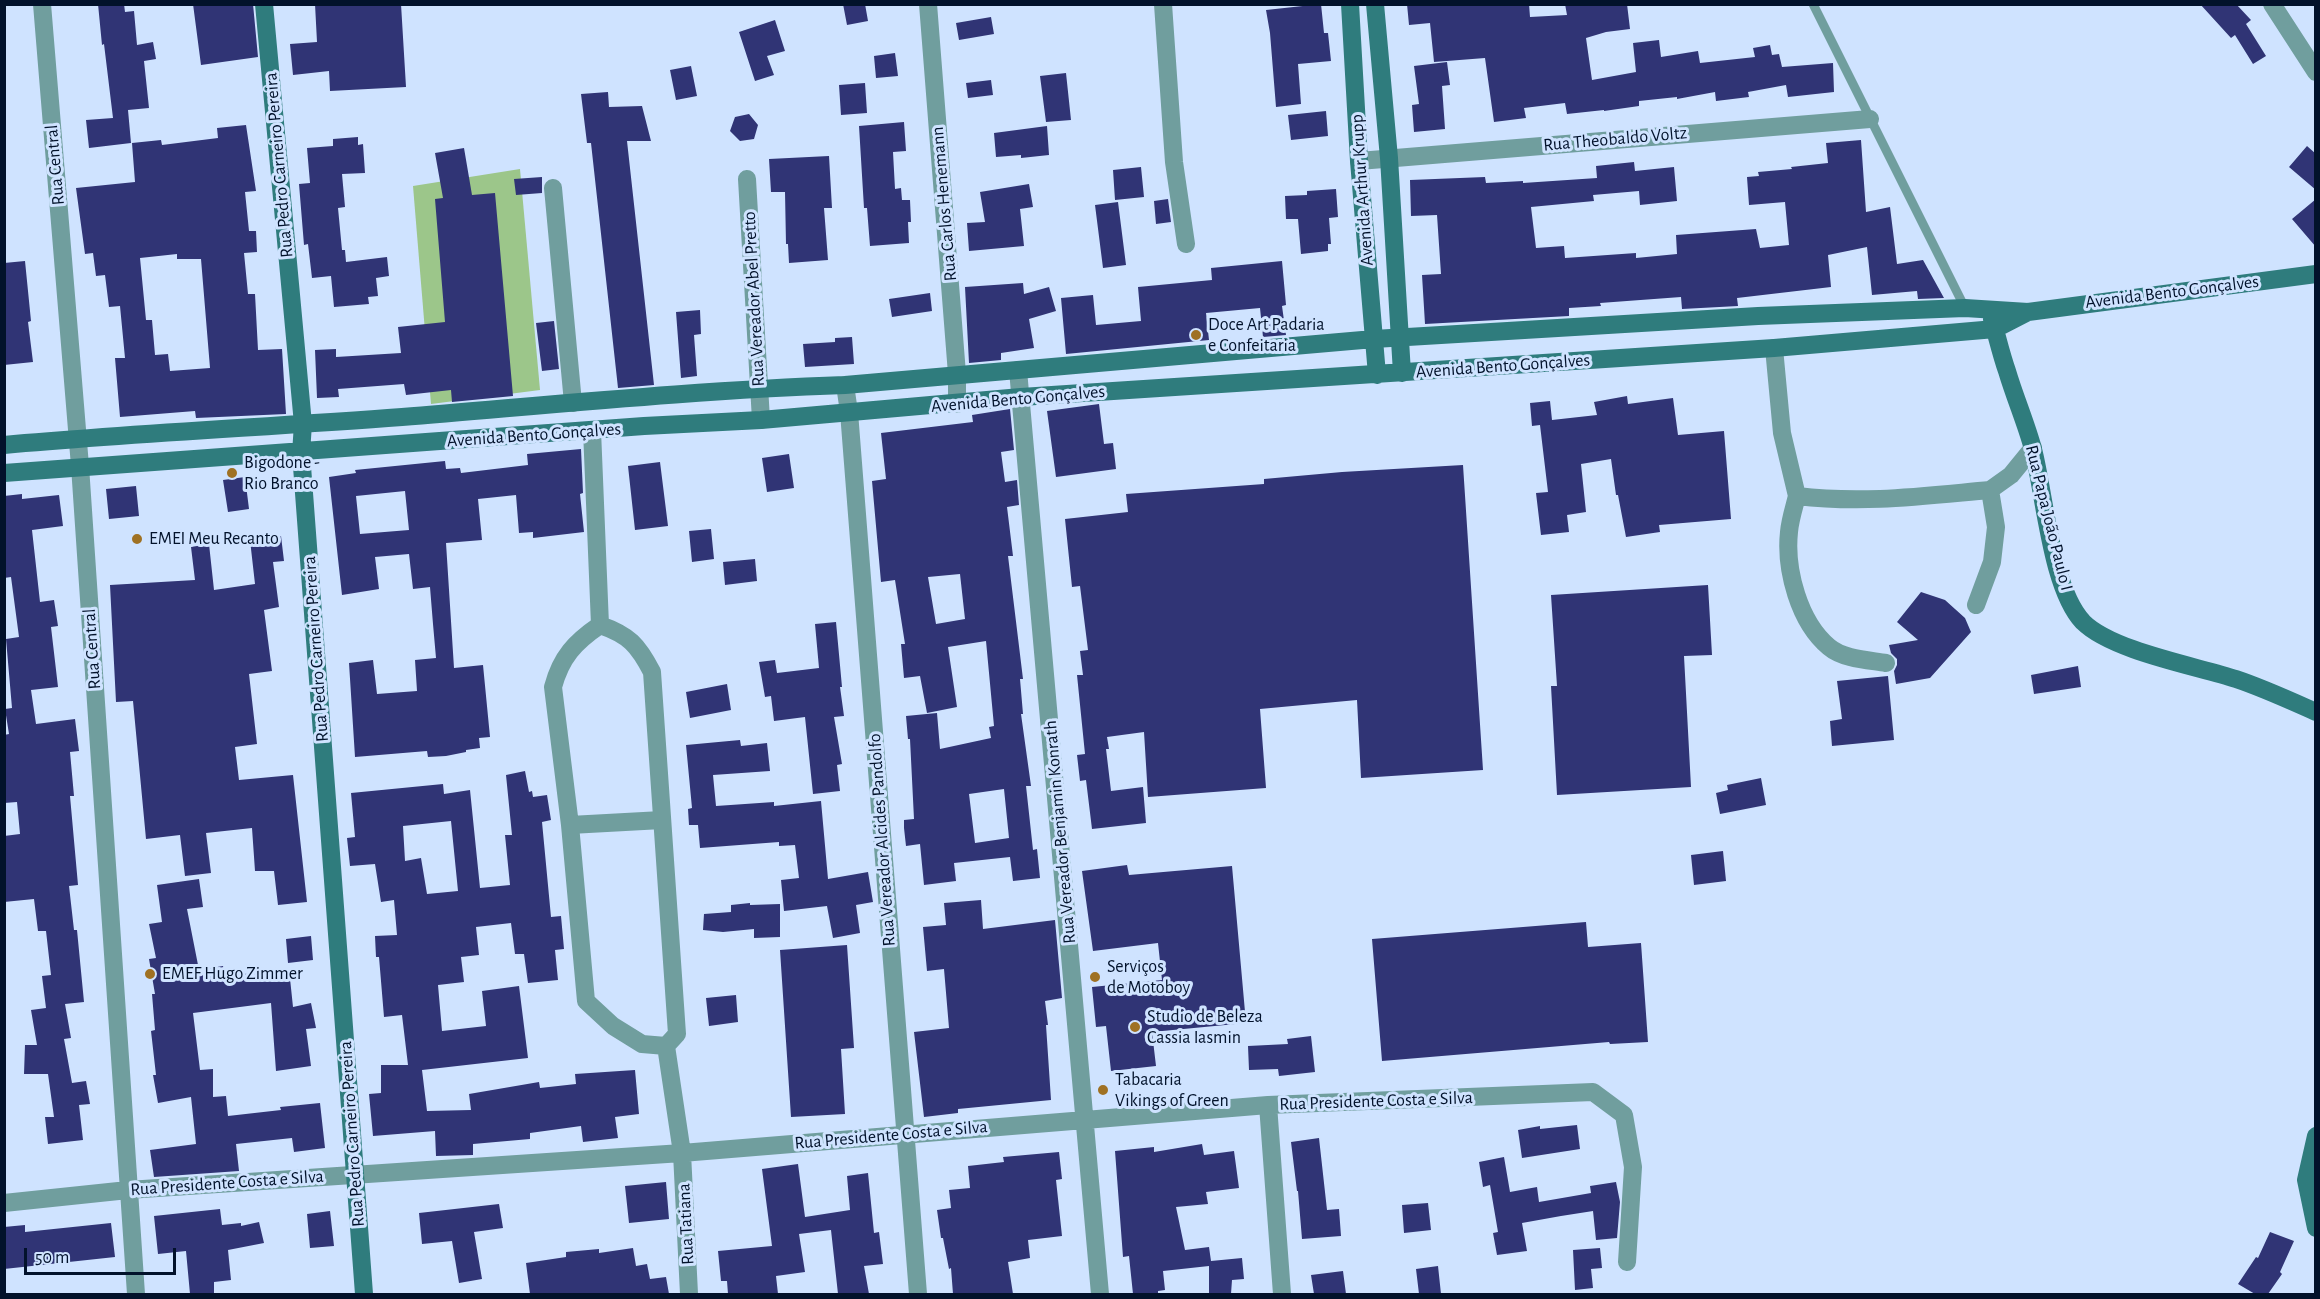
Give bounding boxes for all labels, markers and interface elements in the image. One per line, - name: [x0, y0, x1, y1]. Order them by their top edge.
- street label: Rua Pedro Carneiro Pereira: [260, 71, 298, 259]
- street label: Avenida Arthur Krupp: [1346, 113, 1378, 267]
- street label: Rua Theobaldo Voltz: [1542, 122, 1688, 156]
- street label: Rua Central: [41, 124, 69, 206]
- street label: Rua Carlos Henemann: [926, 126, 962, 282]
- street label: Rua Vereador Abel Pretto: [739, 211, 769, 387]
- street label: Avenida Bento Gonçalves: [2084, 271, 2260, 313]
- place label: Doce Art Padaria e Confeitaria: [1208, 314, 1325, 356]
- marker: Doce Art Padaria e Confeitaria: [1189, 328, 1203, 342]
- street label: Avenida Bento Gonçalves: [1415, 349, 1591, 383]
- street label: Avenida Bento Gonçalves: [930, 381, 1106, 417]
- street label: Avenida Bento Gonçalves: [446, 418, 622, 452]
- street label: Rua Papa João Paulo I: [2020, 443, 2078, 593]
- place label: Bigodone - Rio Branco: [244, 452, 320, 494]
- marker: Bigodone - Rio Branco: [225, 466, 239, 480]
- place label: EMEI Meu Recanto: [149, 528, 279, 550]
- marker: EMEI Meu Recanto: [130, 532, 144, 546]
- street label: Rua Pedro Carneiro Pereira: [299, 555, 333, 743]
- street label: Rua Central: [78, 608, 106, 690]
- street label: Rua Vereador Benjamin Konrath: [1039, 719, 1081, 945]
- street label: Rua Vereador Alcides Pandolfo: [864, 733, 900, 947]
- place label: Serviços de Motoboy: [1107, 956, 1190, 998]
- place label: EMEF Hugo Zimmer: [162, 963, 303, 985]
- marker: EMEF Hugo Zimmer: [143, 967, 157, 981]
- marker: Serviços de Motoboy: [1088, 970, 1102, 984]
- place label: Studio de Beleza Cassia Iasmin: [1147, 1006, 1263, 1048]
- marker: Studio de Beleza Cassia Iasmin: [1128, 1020, 1142, 1034]
- street label: Rua Pedro Carneiro Pereira: [335, 1040, 369, 1228]
- place label: Tabacaria Vikings of Green: [1115, 1069, 1229, 1112]
- marker: Tabacaria Vikings of Green: [1096, 1083, 1110, 1097]
- street label: Rua Presidente Costa e Silva: [1279, 1087, 1473, 1115]
- street label: Rua Presidente Costa e Silva: [794, 1116, 988, 1154]
- street label: Rua Presidente Costa e Silva: [130, 1165, 324, 1201]
- street label: Rua Tatiana: [673, 1183, 699, 1265]
- scale bar: [27, 1236, 178, 1274]
- text: 50 m: [35, 1249, 69, 1267]

